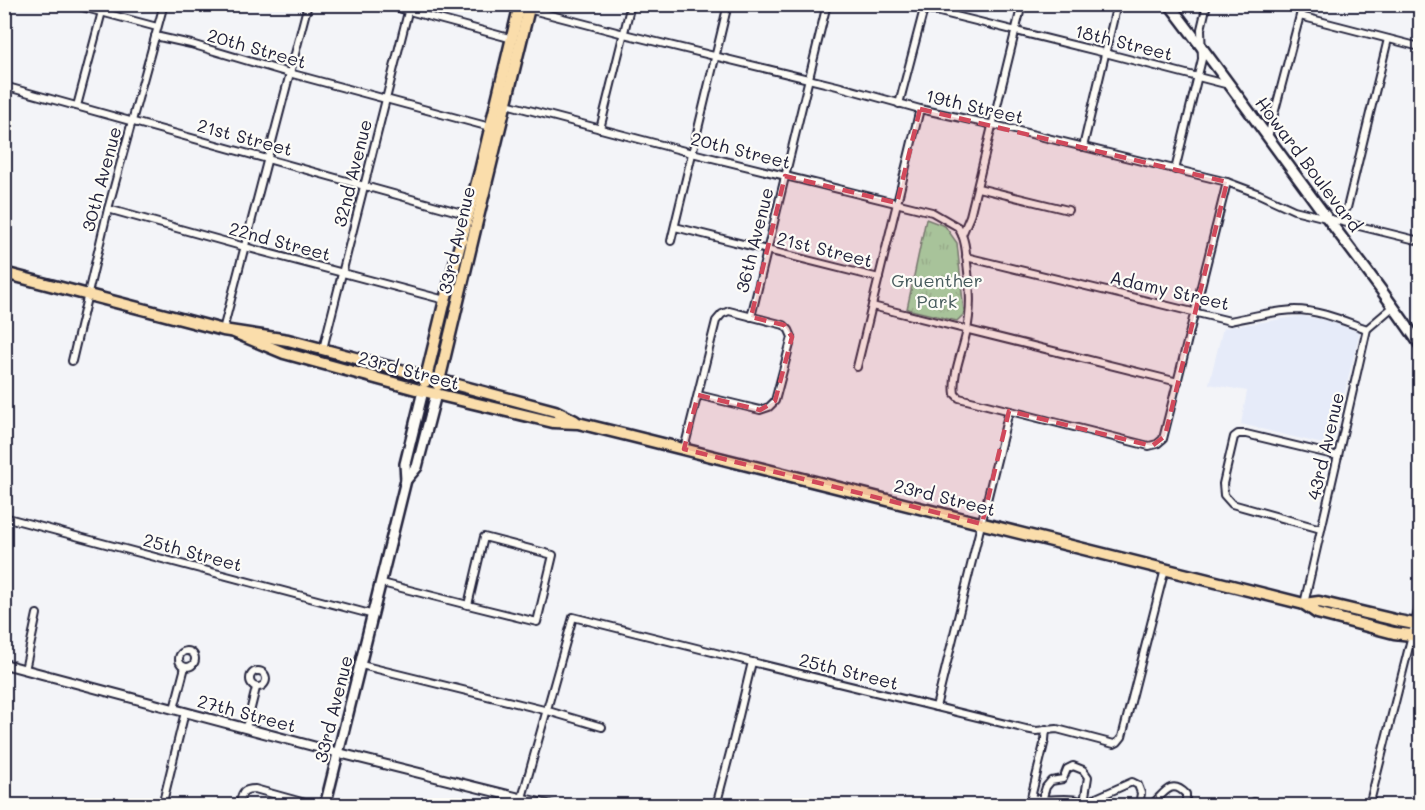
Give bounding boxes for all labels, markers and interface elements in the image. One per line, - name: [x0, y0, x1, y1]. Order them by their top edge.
- street label: 18th Street: [1073, 18, 1175, 66]
- street label: 20th Street: [205, 22, 309, 74]
- street label: 19th Street: [924, 83, 1026, 129]
- street label: Howard Boulevard: [1250, 92, 1368, 236]
- street label: 21st Street: [195, 113, 295, 161]
- street label: 32nd Avenue: [327, 117, 377, 229]
- street label: 30th Avenue: [75, 124, 127, 234]
- street label: 20th Street: [688, 126, 794, 174]
- street label: 33rd Avenue: [432, 184, 480, 296]
- street label: 36th Avenue: [729, 185, 779, 295]
- street label: 22nd Street: [226, 216, 334, 266]
- street label: 21st Street: [775, 226, 875, 272]
- street label: Adamy Street: [1108, 265, 1232, 315]
- park label: Gruenther Park: [891, 268, 983, 313]
- street label: 23rd Street: [356, 345, 462, 395]
- street label: 43rd Avenue: [1301, 390, 1349, 502]
- street label: 23rd Street: [892, 473, 998, 521]
- street label: 25th Street: [141, 527, 245, 577]
- street label: 25th Street: [797, 647, 901, 695]
- street label: 33rd Avenue: [308, 653, 358, 765]
- street label: 27th Street: [195, 688, 299, 738]

